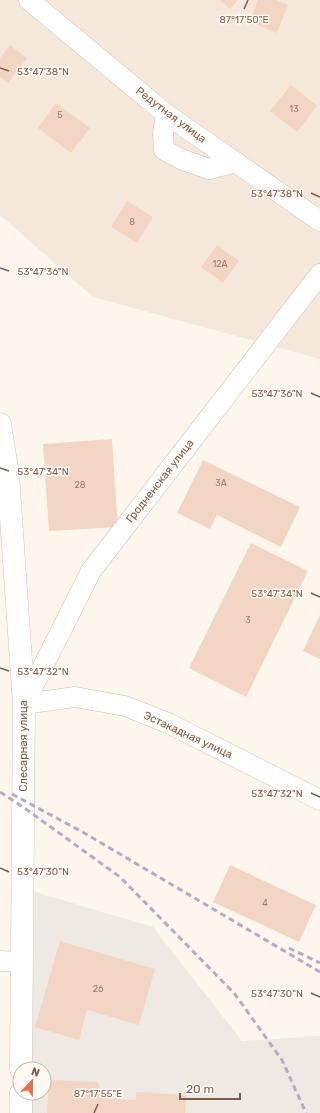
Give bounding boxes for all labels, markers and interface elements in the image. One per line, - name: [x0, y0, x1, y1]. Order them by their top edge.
- text: 87°17'50"E: [219, 14, 269, 26]
- text: 53°47'38"N: [17, 66, 69, 78]
- street label: Редутная улица: [133, 84, 209, 146]
- house number: 13: [289, 104, 299, 114]
- house number: 5: [57, 110, 63, 120]
- text: 53°47'38"N: [251, 188, 303, 200]
- house number: 8: [129, 217, 135, 227]
- house number: 12А: [212, 259, 228, 269]
- text: 53°47'36"N: [17, 266, 69, 278]
- text: 53°47'36"N: [251, 388, 303, 400]
- street label: Гродненская улица: [123, 437, 197, 525]
- text: 53°47'34"N: [17, 466, 69, 478]
- house number: 3А: [215, 478, 227, 488]
- house number: 28: [74, 480, 86, 490]
- text: 53°47'34"N: [251, 588, 303, 600]
- house number: 3: [245, 615, 251, 625]
- text: 53°47'32"N: [17, 666, 69, 678]
- street label: Слесарная улица: [17, 700, 30, 792]
- street label: Эстакадная улица: [142, 709, 234, 761]
- text: 53°47'32"N: [251, 788, 303, 800]
- text: 53°47'30"N: [17, 866, 69, 878]
- house number: 4: [262, 898, 268, 908]
- house number: 26: [93, 984, 104, 994]
- text: 53°47'30"N: [251, 988, 303, 1000]
- north arrow: [12, 1061, 52, 1101]
- text: N: [29, 1065, 42, 1080]
- scale bar: [180, 1075, 240, 1101]
- text: 20 m: [186, 1082, 214, 1096]
- text: 87°17'55"E: [74, 1088, 122, 1100]

